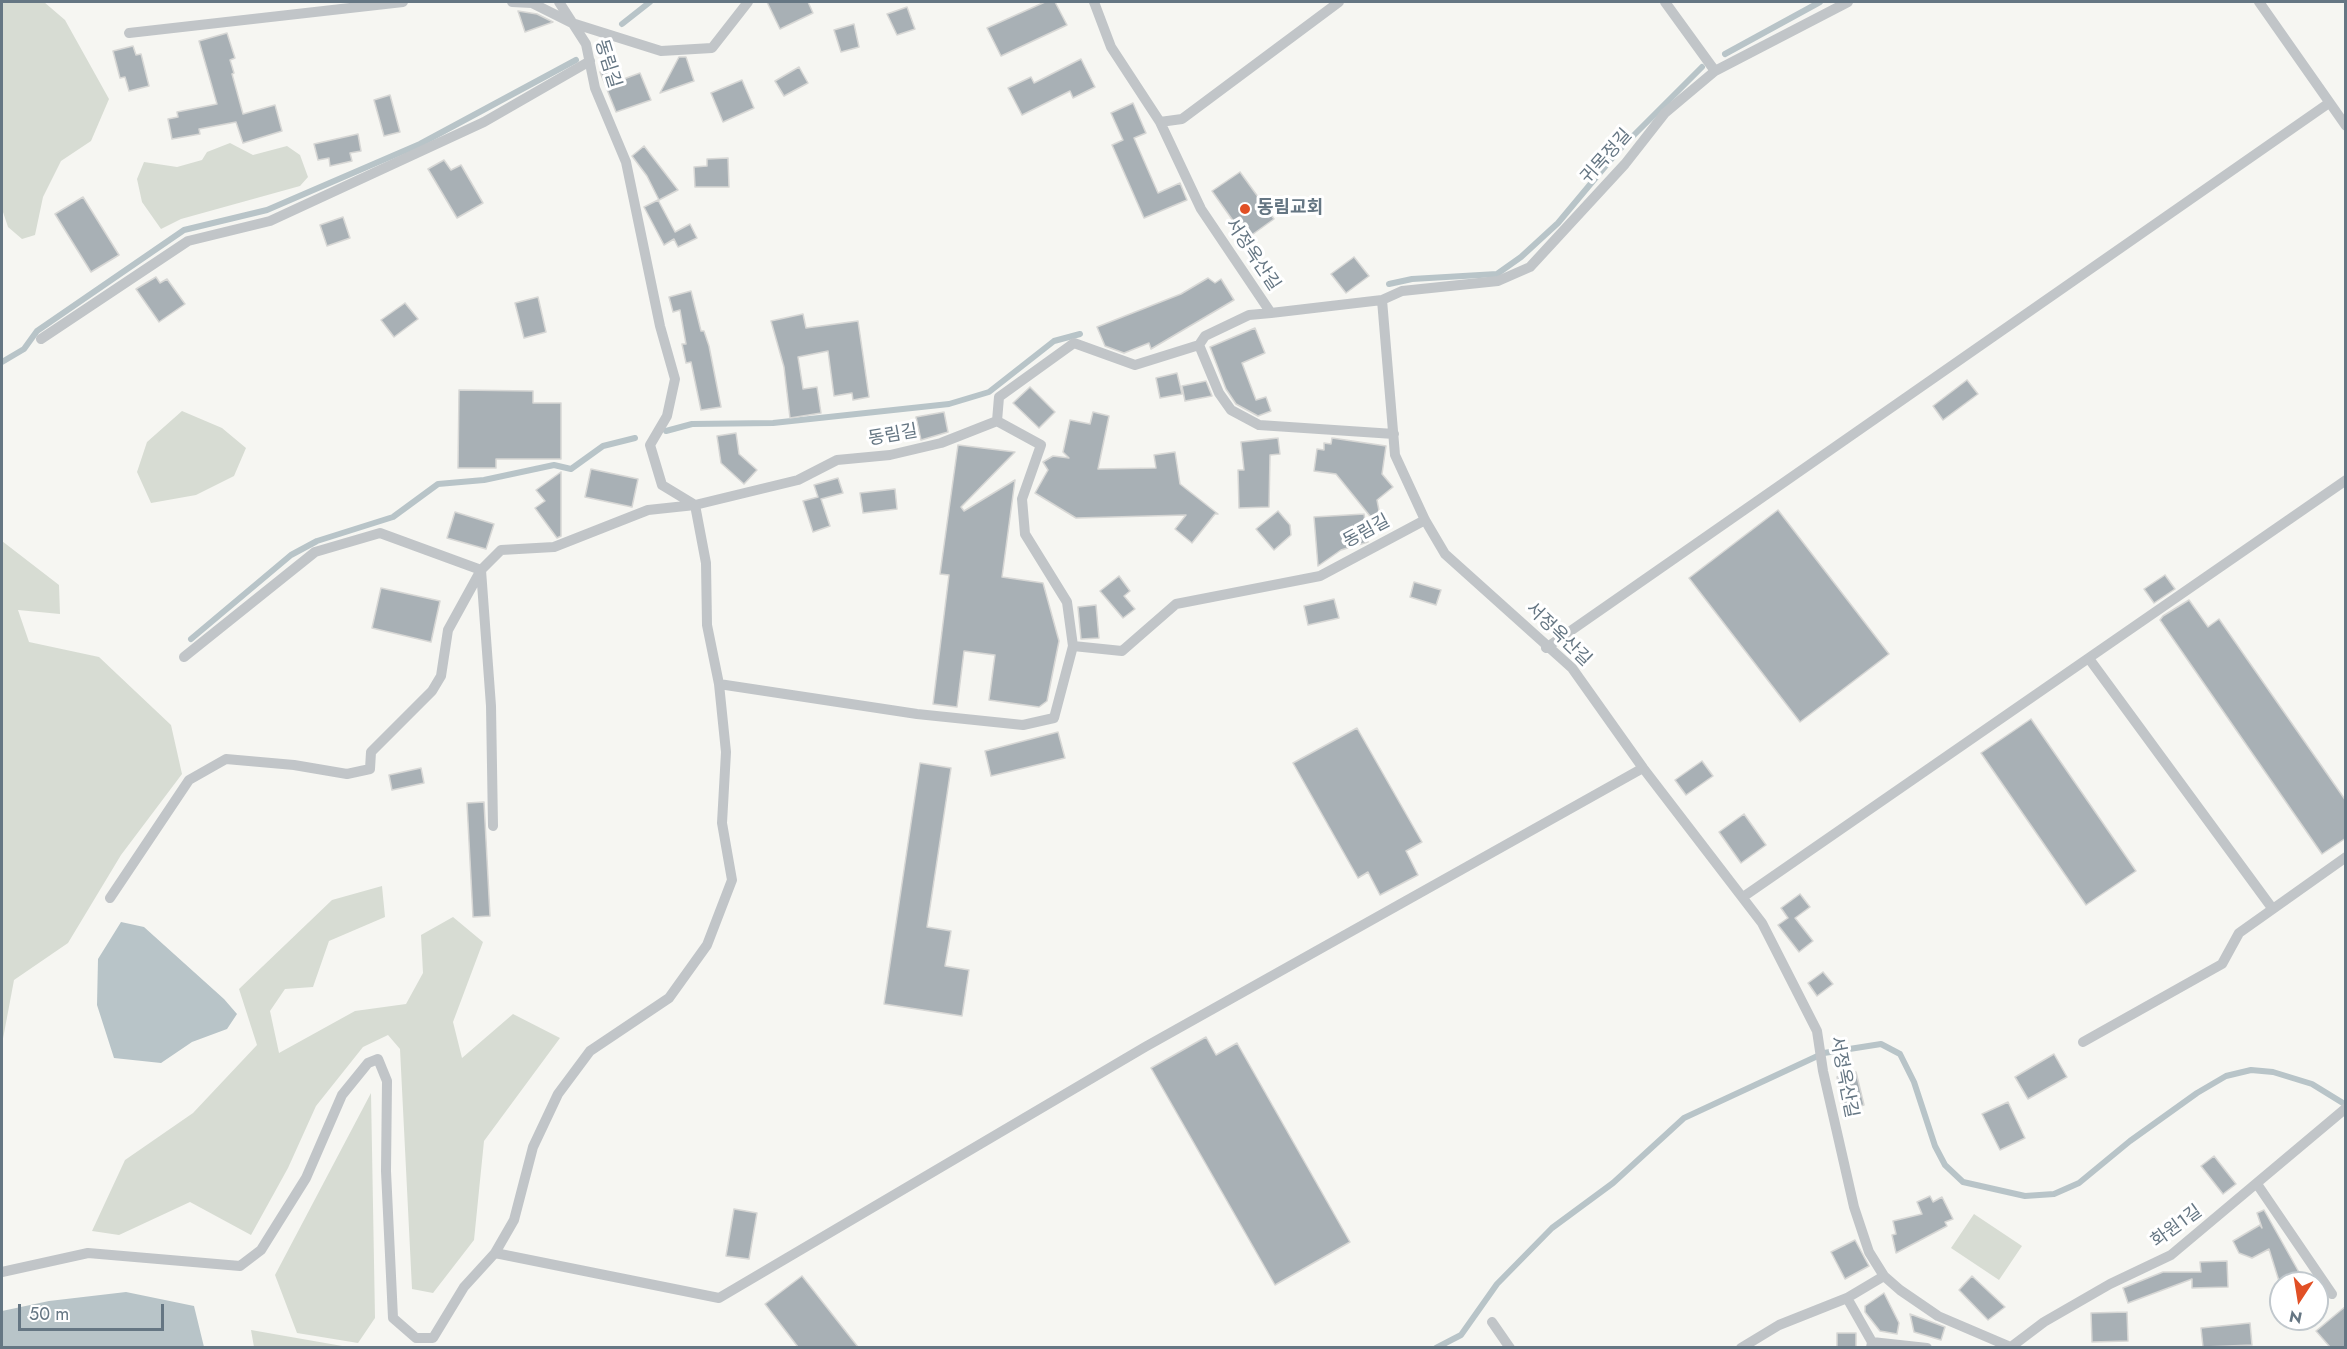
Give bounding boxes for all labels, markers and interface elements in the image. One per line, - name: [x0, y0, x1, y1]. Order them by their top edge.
- street label: 동림길: [589, 37, 625, 91]
- street label: 귀목정길: [1577, 125, 1637, 189]
- place label: 동림교회: [1257, 198, 1323, 220]
- marker: 동림교회: [1238, 202, 1252, 216]
- street label: 서정옥산길: [1220, 215, 1284, 295]
- street label: 동림길: [867, 421, 919, 451]
- street label: 동림길: [1340, 511, 1394, 553]
- street label: 서정옥산길: [1521, 598, 1595, 672]
- street label: 서정옥산길: [1824, 1034, 1862, 1120]
- street label: 화원1길: [2147, 1201, 2207, 1253]
- north arrow: [2269, 1271, 2329, 1331]
- scale bar: [21, 1292, 166, 1330]
- text: 50 m: [29, 1301, 69, 1327]
- text: N: [2287, 1305, 2304, 1330]

